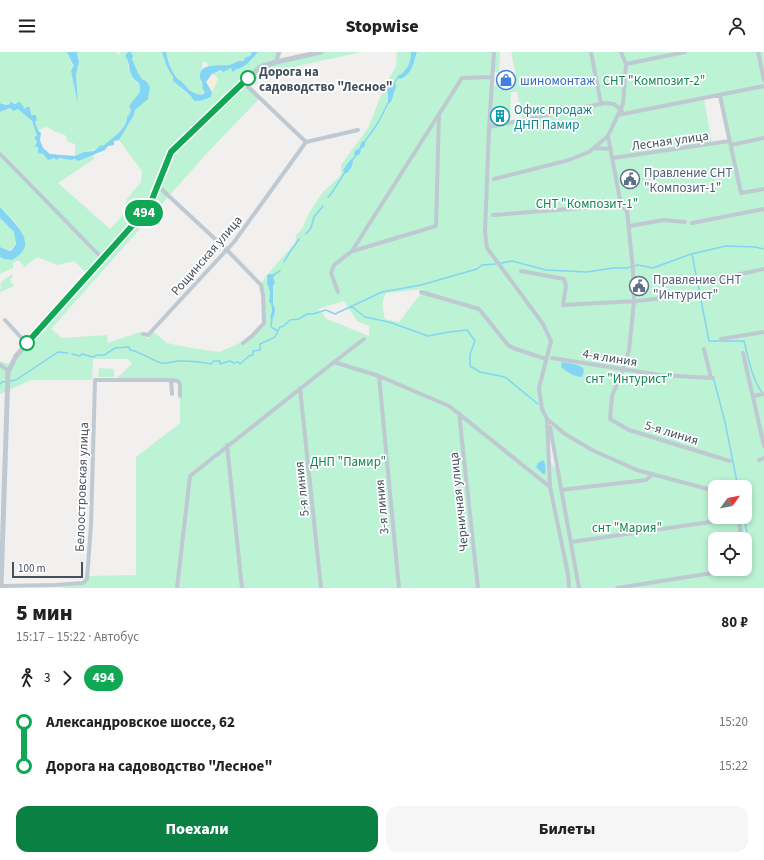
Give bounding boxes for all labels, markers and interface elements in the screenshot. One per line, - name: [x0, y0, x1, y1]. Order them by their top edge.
- text: Stopwise: [345, 14, 419, 39]
- icon: menu: [16, 15, 38, 37]
- icon: person: [726, 15, 748, 37]
- place label: Дорога на садоводство "Лесное": [259, 63, 393, 96]
- shop icon: шиномонтаж: [495, 69, 517, 91]
- marker: Дорога на садоводство "Лесное": [240, 70, 256, 86]
- place label: шиномонтаж: [520, 72, 595, 90]
- park label: СНТ "Композит-2": [603, 72, 705, 90]
- place label: Офис продаж ДНП Памир: [514, 101, 592, 134]
- building icon: Офис продаж ДНП Памир: [489, 105, 511, 127]
- street label: Лесная улица: [630, 127, 710, 155]
- place label: Правление СНТ "Композит-1": [644, 164, 733, 197]
- public building icon: Правление СНТ "Композит-1": [619, 168, 641, 190]
- park label: СНТ "Композит-1": [536, 195, 638, 213]
- line badge: 494: [121, 200, 167, 226]
- text: 494: [133, 203, 155, 223]
- street label: Рощинская улица: [167, 212, 247, 300]
- place label: Правление СНТ "Интурист": [653, 271, 742, 304]
- public building icon: Правление СНТ "Интурист": [628, 275, 650, 297]
- unlabelled marker: [19, 335, 35, 351]
- street label: 4-я линия: [581, 345, 639, 371]
- park label: снт "Интурист": [585, 370, 673, 388]
- street label: 5-я линия: [643, 416, 701, 450]
- street label: Белоостровская улица: [71, 422, 93, 552]
- street label: Черничная улица: [445, 451, 473, 553]
- park label: ДНП "Памир": [310, 453, 386, 471]
- street label: 5-я линия: [290, 460, 314, 517]
- street label: 3-я линия: [371, 479, 393, 535]
- north arrow: [708, 480, 752, 524]
- map controls: [708, 480, 752, 576]
- park label: снт "Мария": [592, 519, 662, 537]
- button: locate: [708, 532, 752, 576]
- scale bar: [12, 560, 83, 579]
- text: 100 m: [18, 561, 46, 576]
- text: 5 мин: [16, 597, 73, 629]
- text: 80 ₽: [721, 612, 748, 633]
- text: 15:17 – 15:22 · Автобус: [16, 628, 139, 646]
- icon: walk: [16, 667, 38, 689]
- icon: forward: [56, 667, 78, 689]
- text: 494: [92, 668, 115, 688]
- text: 3: [44, 669, 50, 687]
- text: Александровское шоссе, 62: [46, 712, 235, 733]
- text: 15:20: [719, 713, 748, 731]
- text: Дорога на садоводство "Лесное": [46, 756, 272, 777]
- text: 15:22: [719, 757, 748, 775]
- button: Поехали: [16, 806, 378, 852]
- button: Билеты: [386, 806, 748, 852]

